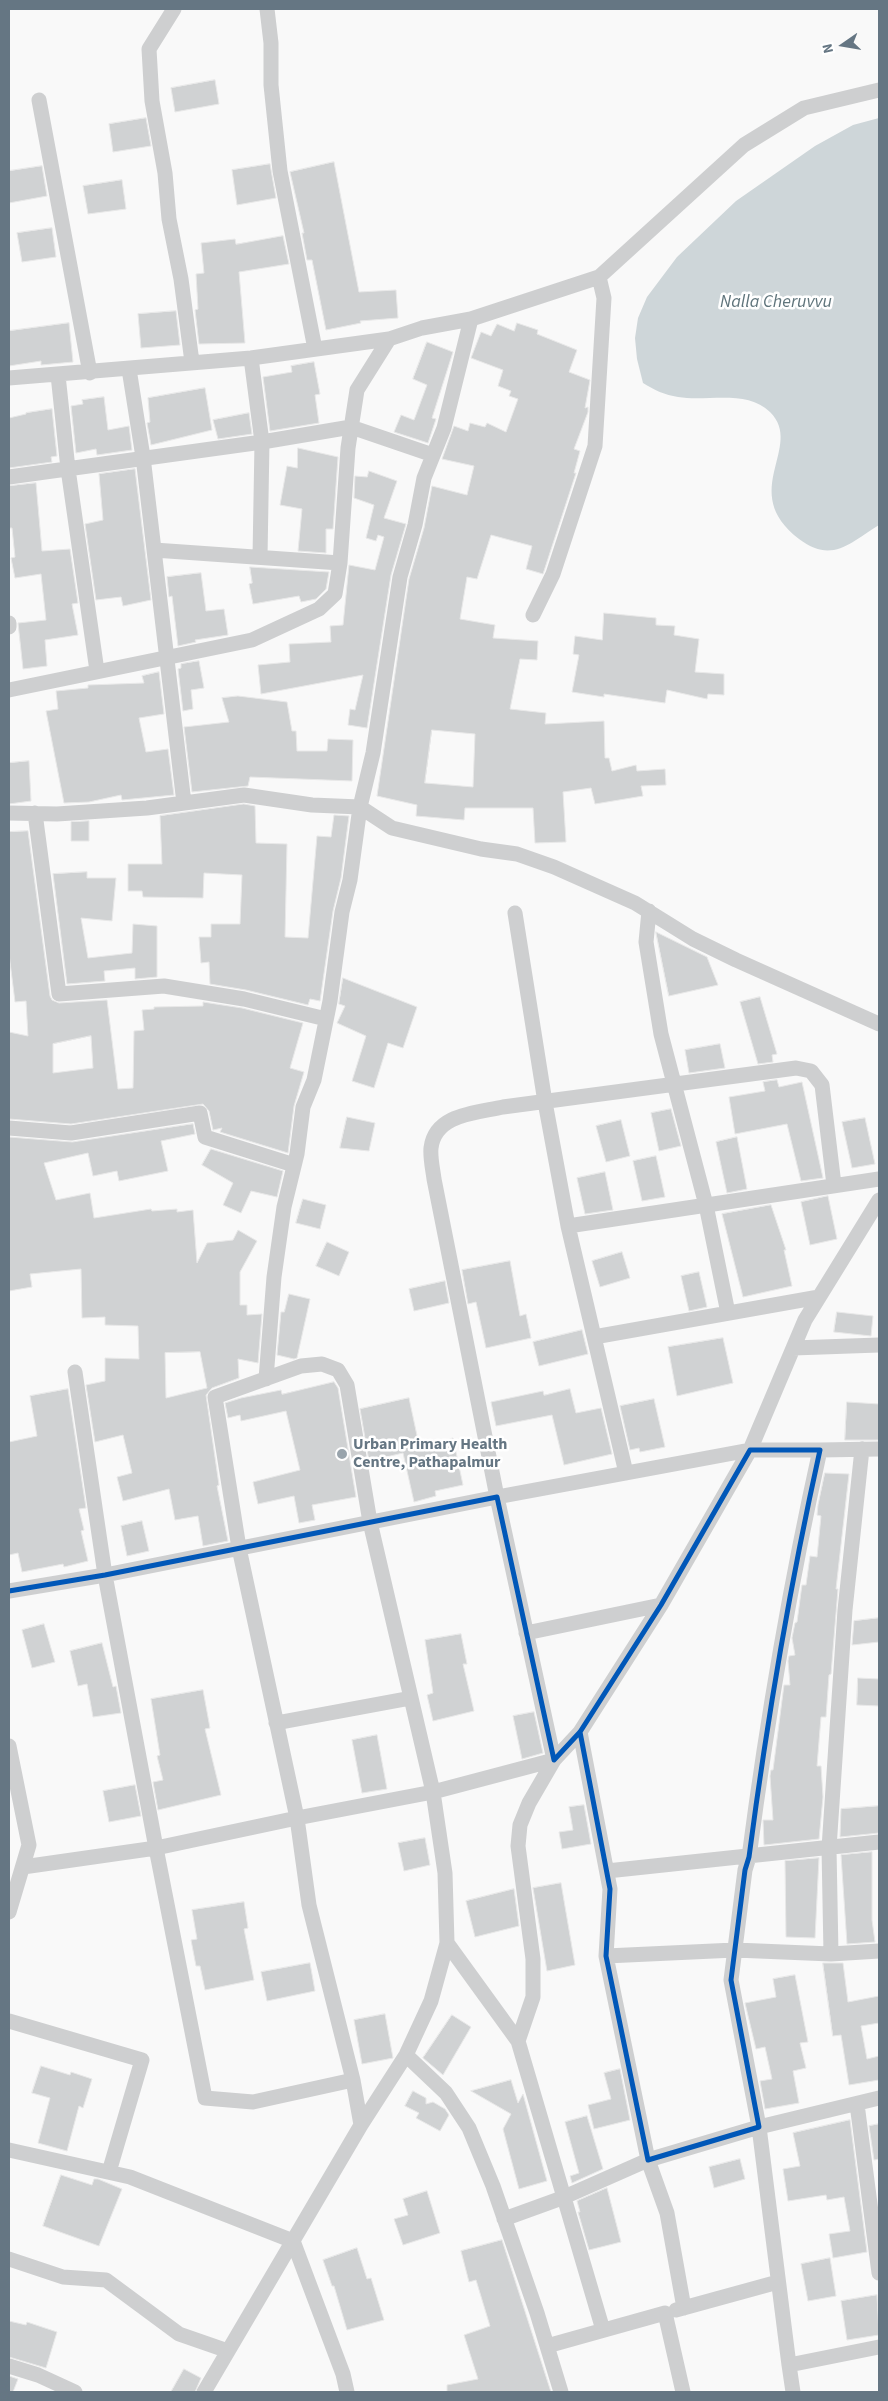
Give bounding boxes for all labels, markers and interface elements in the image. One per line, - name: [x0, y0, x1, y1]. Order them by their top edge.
- north arrow: [818, 20, 868, 70]
- text: N: [818, 42, 839, 55]
- water label: Nalla Cheruvvu: [720, 292, 832, 314]
- place label: Urban Primary Health Centre, Pathapalmur: [353, 1435, 507, 1473]
- marker: Urban Primary Health Centre, Pathapalmur: [335, 1447, 349, 1461]

